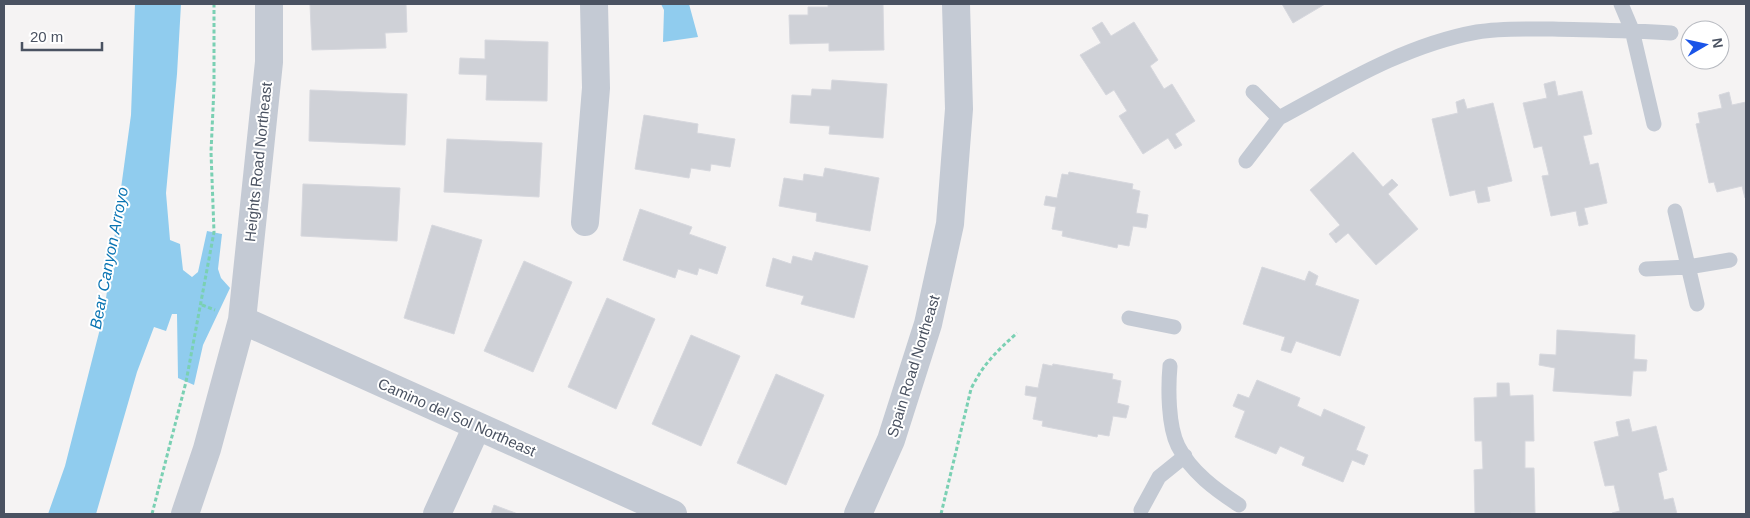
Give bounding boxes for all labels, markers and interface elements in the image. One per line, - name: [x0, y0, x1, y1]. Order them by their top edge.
- scale bar: [22, 20, 102, 52]
- north arrow: [1680, 20, 1730, 70]
- text: 20 m: [30, 28, 63, 45]
- text: N: [1709, 37, 1727, 49]
- street label: Heights Road Northeast: [241, 81, 275, 242]
- water label: Bear Canyon Arroyo: [87, 185, 131, 330]
- street label: Spain Road Northeast: [883, 292, 943, 439]
- street label: Camino del Sol Northeast: [375, 374, 539, 460]

